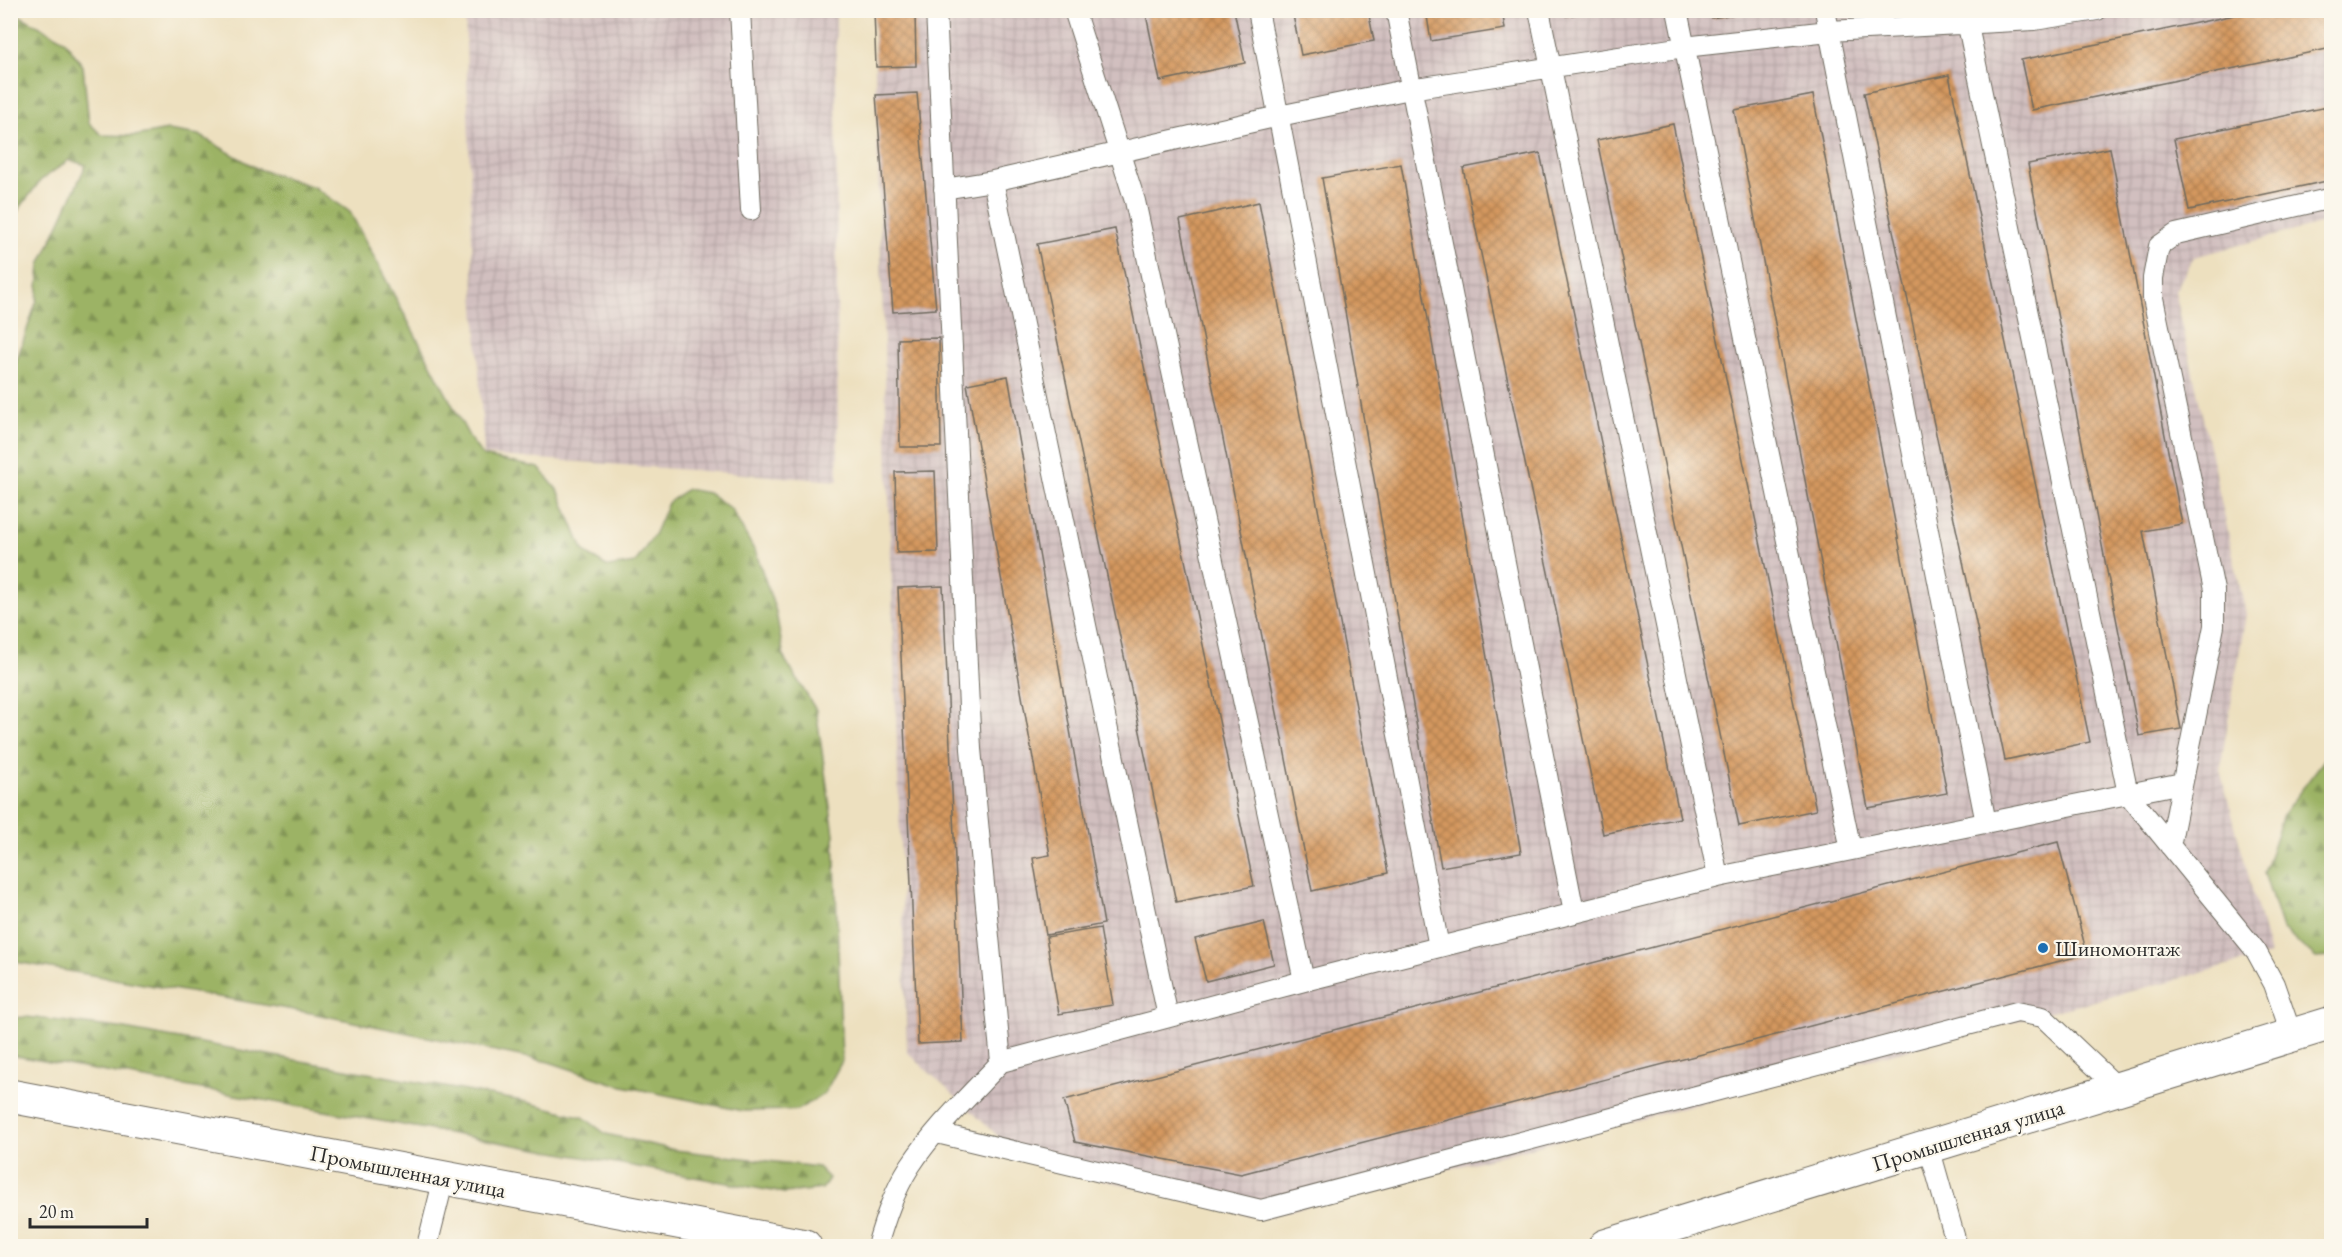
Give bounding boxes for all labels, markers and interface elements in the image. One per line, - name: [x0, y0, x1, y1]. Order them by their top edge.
- place label: Шиномонтаж: [2055, 934, 2181, 963]
- marker: Шиномонтаж: [2036, 941, 2050, 955]
- street label: Промышленная улица: [1869, 1092, 2068, 1178]
- street label: Промышленная улица: [307, 1138, 509, 1205]
- scale bar: [30, 1191, 147, 1229]
- text: 20 m: [39, 1200, 74, 1223]

